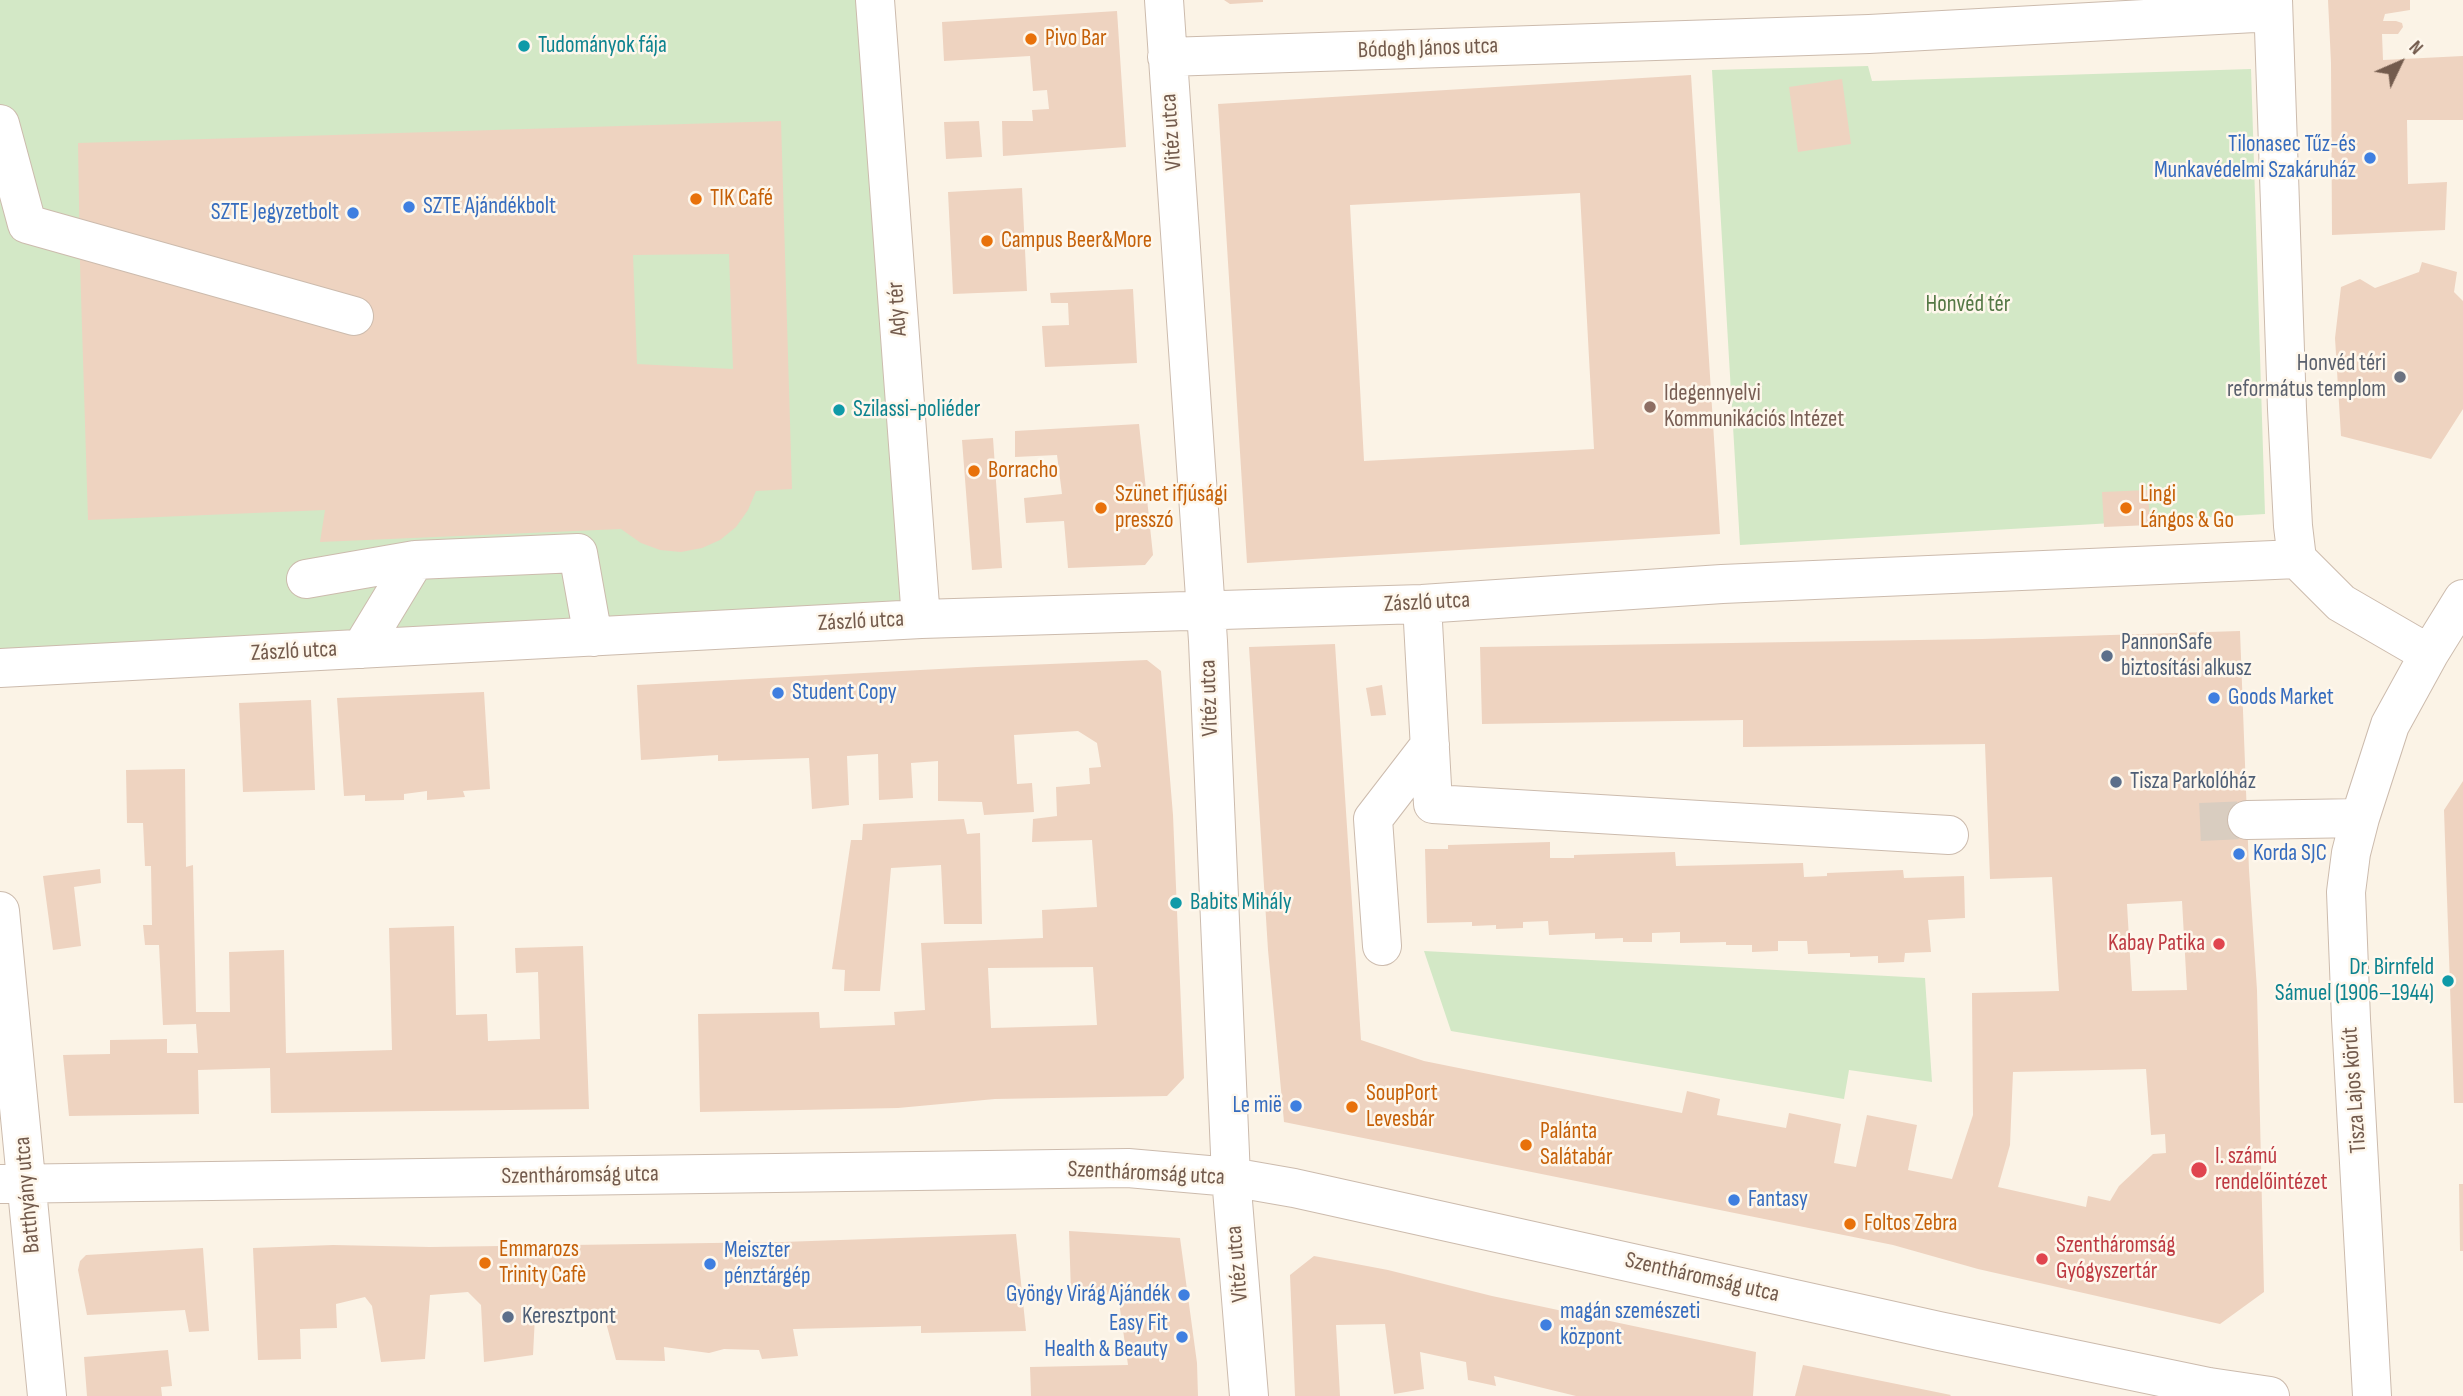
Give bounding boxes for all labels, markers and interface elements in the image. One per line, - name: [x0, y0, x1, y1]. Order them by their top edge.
- place label: Pivo Bar: [1045, 25, 1107, 53]
- north arrow: [2365, 28, 2435, 98]
- marker: Pivo Bar: [1023, 31, 1039, 47]
- place label: Tudományok fája: [538, 32, 667, 60]
- street label: Bódogh János utca: [1357, 33, 1499, 65]
- text: N: [2404, 36, 2427, 60]
- marker: Tudományok fája: [516, 38, 532, 54]
- street label: Vitéz utca: [1156, 93, 1188, 171]
- place label: Tilonasec Tűz-és Munkavédelmi Szakáruház: [2154, 131, 2356, 185]
- marker: Tilonasec Tűz-és Munkavédelmi Szakáruház: [2362, 150, 2378, 166]
- place label: TIK Café: [710, 185, 773, 213]
- marker: TIK Café: [688, 191, 704, 207]
- place label: SZTE Ajándékbolt: [423, 193, 556, 221]
- place label: SZTE Jegyzetbolt: [211, 199, 339, 227]
- marker: SZTE Ajándékbolt: [401, 199, 417, 215]
- marker: SZTE Jegyzetbolt: [345, 205, 361, 221]
- place label: Campus Beer&More: [1001, 227, 1152, 255]
- marker: Campus Beer&More: [979, 233, 995, 249]
- street label: Ady tér: [882, 281, 914, 337]
- park label: Honvéd tér: [1926, 291, 2010, 319]
- place label: Honvéd téri református templom: [2227, 350, 2386, 404]
- marker: Honvéd téri református templom: [2392, 369, 2408, 385]
- place label: Idegennyelvi Kommunikációs Intézet: [1664, 380, 1844, 434]
- place label: Szilassi-poliéder: [853, 396, 980, 424]
- marker: Idegennyelvi Kommunikációs Intézet: [1642, 399, 1658, 415]
- marker: Szilassi-poliéder: [831, 402, 847, 418]
- place label: Borracho: [988, 457, 1058, 485]
- marker: Borracho: [966, 463, 982, 479]
- place label: Szünet ifjúsági presszó: [1115, 481, 1227, 535]
- place label: Lingi Lángos & Go: [2140, 481, 2234, 535]
- marker: Szünet ifjúsági presszó: [1093, 500, 1109, 516]
- marker: Lingi Lángos & Go: [2118, 500, 2134, 516]
- street label: Zászló utca: [1383, 587, 1471, 619]
- street label: Zászló utca: [817, 606, 905, 638]
- place label: PannonSafe biztosítási alkusz: [2121, 629, 2252, 683]
- street label: Zászló utca: [250, 636, 338, 668]
- marker: PannonSafe biztosítási alkusz: [2099, 648, 2115, 664]
- street label: Vitéz utca: [1195, 659, 1225, 737]
- place label: Student Copy: [792, 679, 897, 707]
- place label: Goods Market: [2228, 684, 2334, 712]
- marker: Student Copy: [770, 685, 786, 701]
- marker: Goods Market: [2206, 690, 2222, 706]
- place label: Tisza Parkolóház: [2130, 768, 2256, 796]
- marker: Tisza Parkolóház: [2108, 774, 2124, 790]
- place label: Korda SJC: [2253, 840, 2327, 868]
- marker: Korda SJC: [2231, 846, 2247, 862]
- place label: Babits Mihály: [1190, 889, 1292, 917]
- marker: Babits Mihály: [1168, 895, 1184, 911]
- place label: Kabay Patika: [2108, 930, 2205, 958]
- marker: Kabay Patika: [2211, 936, 2227, 952]
- place label: Dr. Birnfeld Sámuel (1906–1944): [2275, 954, 2434, 1008]
- marker: Dr. Birnfeld Sámuel (1906–1944): [2440, 973, 2456, 989]
- street label: Tisza Lajos körút: [2337, 1026, 2373, 1154]
- place label: SoupPort Levesbár: [1366, 1080, 1438, 1134]
- place label: Le mië: [1233, 1092, 1282, 1120]
- marker: Le mië: [1288, 1098, 1304, 1114]
- marker: SoupPort Levesbár: [1344, 1099, 1360, 1115]
- place label: Palánta Salátabár: [1540, 1118, 1613, 1172]
- street label: Batthyány utca: [9, 1136, 47, 1254]
- marker: Palánta Salátabár: [1518, 1137, 1534, 1153]
- place label: I. számú rendelőintézet: [2215, 1143, 2327, 1197]
- street label: Szentháromság utca: [1067, 1156, 1225, 1192]
- marker: I. számú rendelőintézet: [2189, 1160, 2209, 1180]
- street label: Szentháromság utca: [501, 1161, 659, 1191]
- place label: Fantasy: [1748, 1186, 1808, 1214]
- marker: Fantasy: [1726, 1192, 1742, 1208]
- place label: Foltos Zebra: [1864, 1210, 1957, 1238]
- marker: Foltos Zebra: [1842, 1216, 1858, 1232]
- street label: Vitéz utca: [1221, 1225, 1255, 1303]
- place label: Szentháromság Gyógyszertár: [2056, 1232, 2175, 1286]
- place label: Emmarozs Trinity Cafè: [499, 1236, 586, 1290]
- place label: Meiszter pénztárgép: [724, 1237, 810, 1291]
- street label: Szentháromság utca: [1622, 1247, 1782, 1309]
- marker: Szentháromság Gyógyszertár: [2034, 1251, 2050, 1267]
- marker: Emmarozs Trinity Cafè: [477, 1255, 493, 1271]
- marker: Meiszter pénztárgép: [702, 1256, 718, 1272]
- place label: Gyöngy Virág Ajándék: [1006, 1281, 1170, 1309]
- marker: Gyöngy Virág Ajándék: [1176, 1287, 1192, 1303]
- place label: magán szemészeti központ: [1560, 1298, 1700, 1352]
- place label: Keresztpont: [522, 1303, 616, 1331]
- marker: Keresztpont: [500, 1309, 516, 1325]
- place label: Easy Fit Health & Beauty: [1044, 1310, 1168, 1364]
- marker: magán szemészeti központ: [1538, 1317, 1554, 1333]
- marker: Easy Fit Health & Beauty: [1174, 1329, 1190, 1345]

